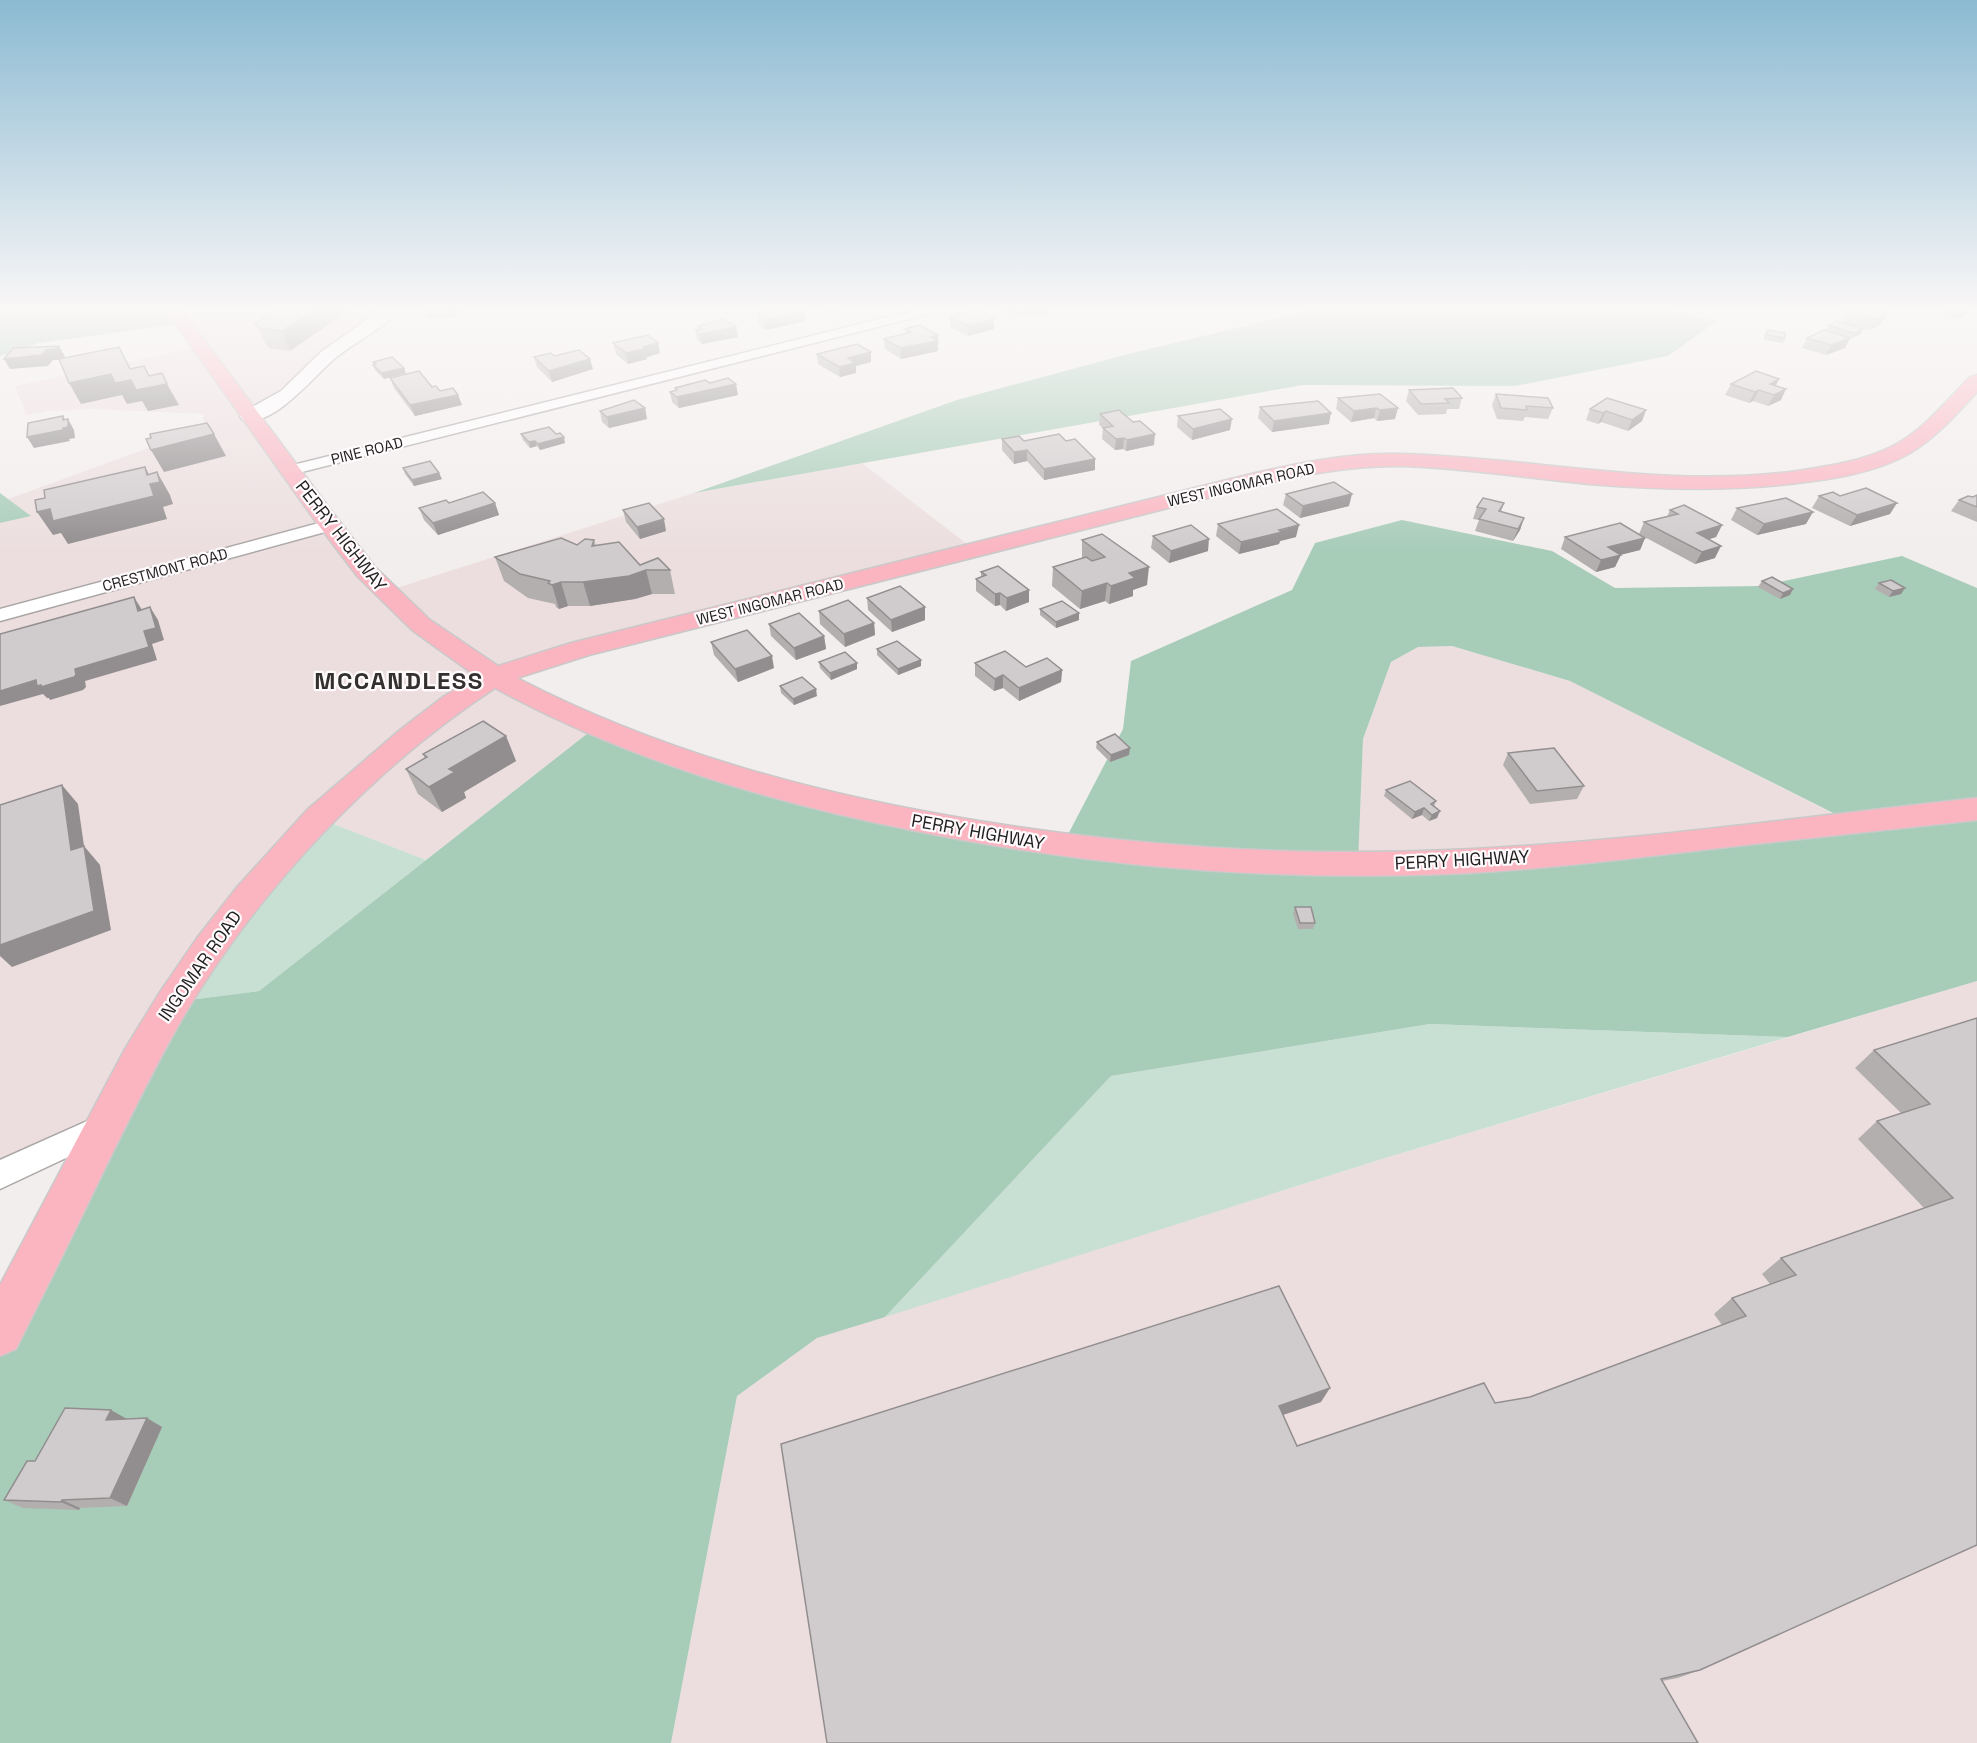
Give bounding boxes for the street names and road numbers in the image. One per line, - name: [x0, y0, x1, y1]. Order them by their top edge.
- street label: PINE ROAD: [329, 432, 405, 469]
- street label: WEST INGOMAR ROAD: [1165, 458, 1316, 511]
- street label: PERRY HIGHWAY: [291, 475, 392, 596]
- street label: CRESTMONT ROAD: [100, 544, 230, 595]
- street label: WEST INGOMAR ROAD: [694, 574, 845, 629]
- street label: PERRY HIGHWAY: [910, 808, 1047, 855]
- street label: PERRY HIGHWAY: [1394, 844, 1530, 875]
- street label: INGOMAR ROAD: [153, 906, 246, 1025]

